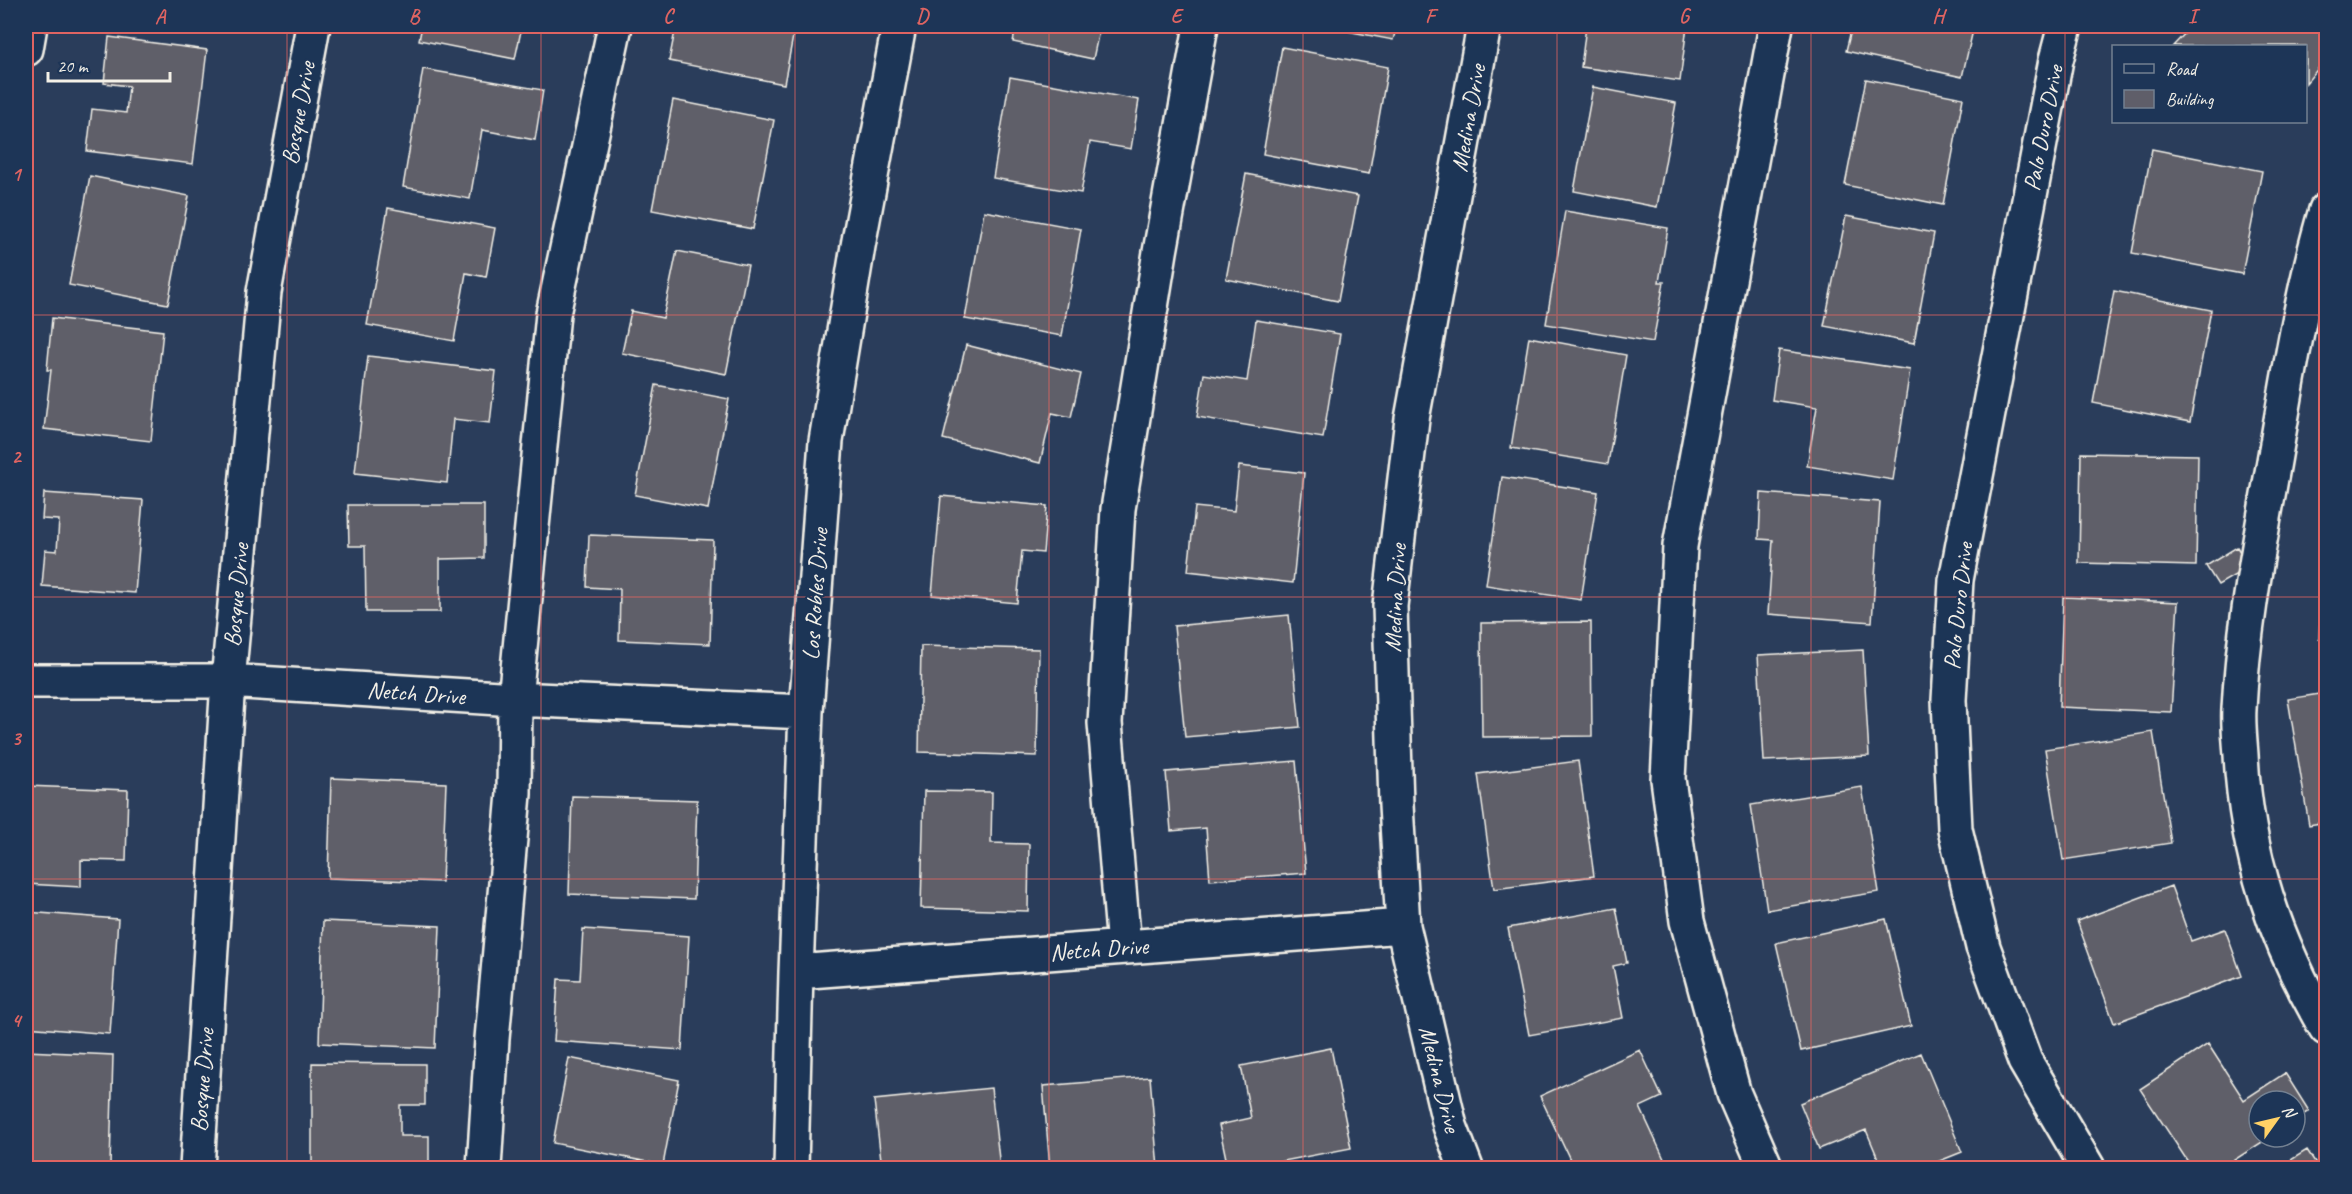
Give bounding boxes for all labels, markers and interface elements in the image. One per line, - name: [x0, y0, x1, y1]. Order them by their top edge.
- text: A: [155, 4, 167, 29]
- text: B: [409, 4, 421, 29]
- text: C: [663, 4, 675, 29]
- text: D: [916, 4, 930, 29]
- text: E: [1171, 4, 1185, 29]
- text: F: [1425, 4, 1439, 29]
- text: G: [1679, 4, 1692, 29]
- text: H: [1932, 4, 1947, 29]
- text: I: [2188, 4, 2201, 29]
- scale bar: [48, 45, 170, 83]
- legend: [2112, 45, 2307, 123]
- text: 20 m: [57, 55, 90, 77]
- street label: Bosque Drive: [274, 57, 322, 167]
- text: Road: [2166, 58, 2199, 80]
- street label: Medina Drive: [1444, 60, 1493, 174]
- street label: Palo Duro Drive: [2016, 60, 2070, 193]
- text: Building: [2166, 88, 2215, 110]
- text: 1: [12, 162, 23, 187]
- text: 2: [12, 444, 23, 469]
- street label: Los Robles Drive: [795, 525, 835, 661]
- street label: Palo Duro Drive: [1936, 539, 1980, 671]
- street label: Bosque Drive: [217, 540, 256, 648]
- street label: Medina Drive: [1377, 541, 1413, 653]
- street label: Netch Drive: [366, 675, 468, 712]
- text: 3: [12, 726, 23, 751]
- street label: Netch Drive: [1049, 930, 1151, 967]
- text: 4: [12, 1008, 24, 1033]
- street label: Medina Drive: [1412, 1023, 1468, 1137]
- street label: Bosque Drive: [183, 1025, 221, 1133]
- north arrow: [2247, 1089, 2307, 1149]
- text: N: [2278, 1101, 2301, 1123]

